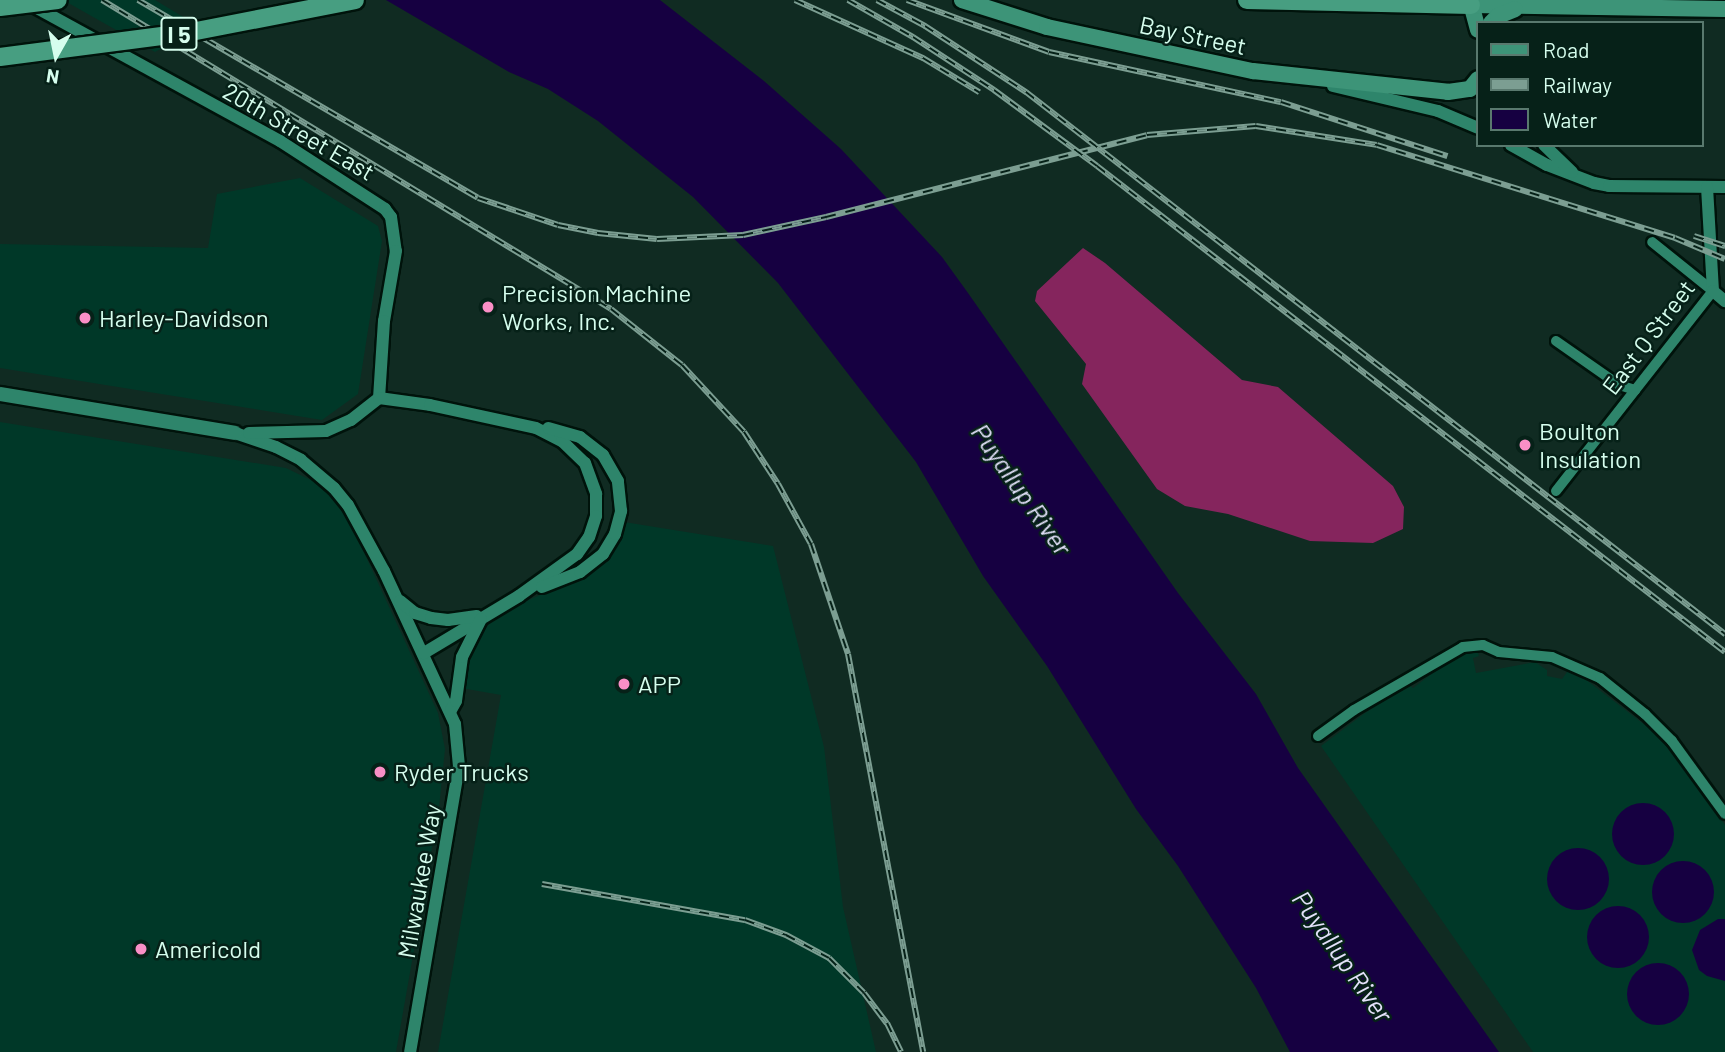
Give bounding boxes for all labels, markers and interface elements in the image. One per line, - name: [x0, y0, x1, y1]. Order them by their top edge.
- street label: Bay Street: [1137, 10, 1249, 60]
- road number: I 5: [160, 14, 198, 54]
- north arrow: [21, 21, 91, 91]
- legend: [1476, 21, 1704, 147]
- text: Road: [1543, 37, 1589, 62]
- text: N: [45, 65, 61, 90]
- text: Railway: [1543, 72, 1612, 97]
- street label: 20th Street East: [218, 76, 380, 186]
- text: Water: [1543, 107, 1597, 132]
- street label: East Q Street: [1596, 274, 1700, 400]
- place label: Precision Machine Works, Inc.: [502, 279, 691, 335]
- marker: Precision Machine Works, Inc.: [480, 299, 496, 315]
- place label: Harley-Davidson: [99, 304, 269, 332]
- marker: Harley-Davidson: [77, 310, 93, 326]
- water label: Puyallup River: [965, 417, 1079, 561]
- place label: Boulton Insulation: [1539, 417, 1641, 473]
- marker: Boulton Insulation: [1517, 437, 1533, 453]
- place label: APP: [638, 670, 681, 698]
- marker: APP: [616, 676, 632, 692]
- place label: Ryder Trucks: [394, 758, 529, 786]
- marker: Ryder Trucks: [372, 764, 388, 780]
- street label: Milwaukee Way: [391, 802, 447, 960]
- water label: Puyallup River: [1286, 884, 1400, 1028]
- place label: Americold: [155, 935, 261, 963]
- marker: Americold: [133, 941, 149, 957]

